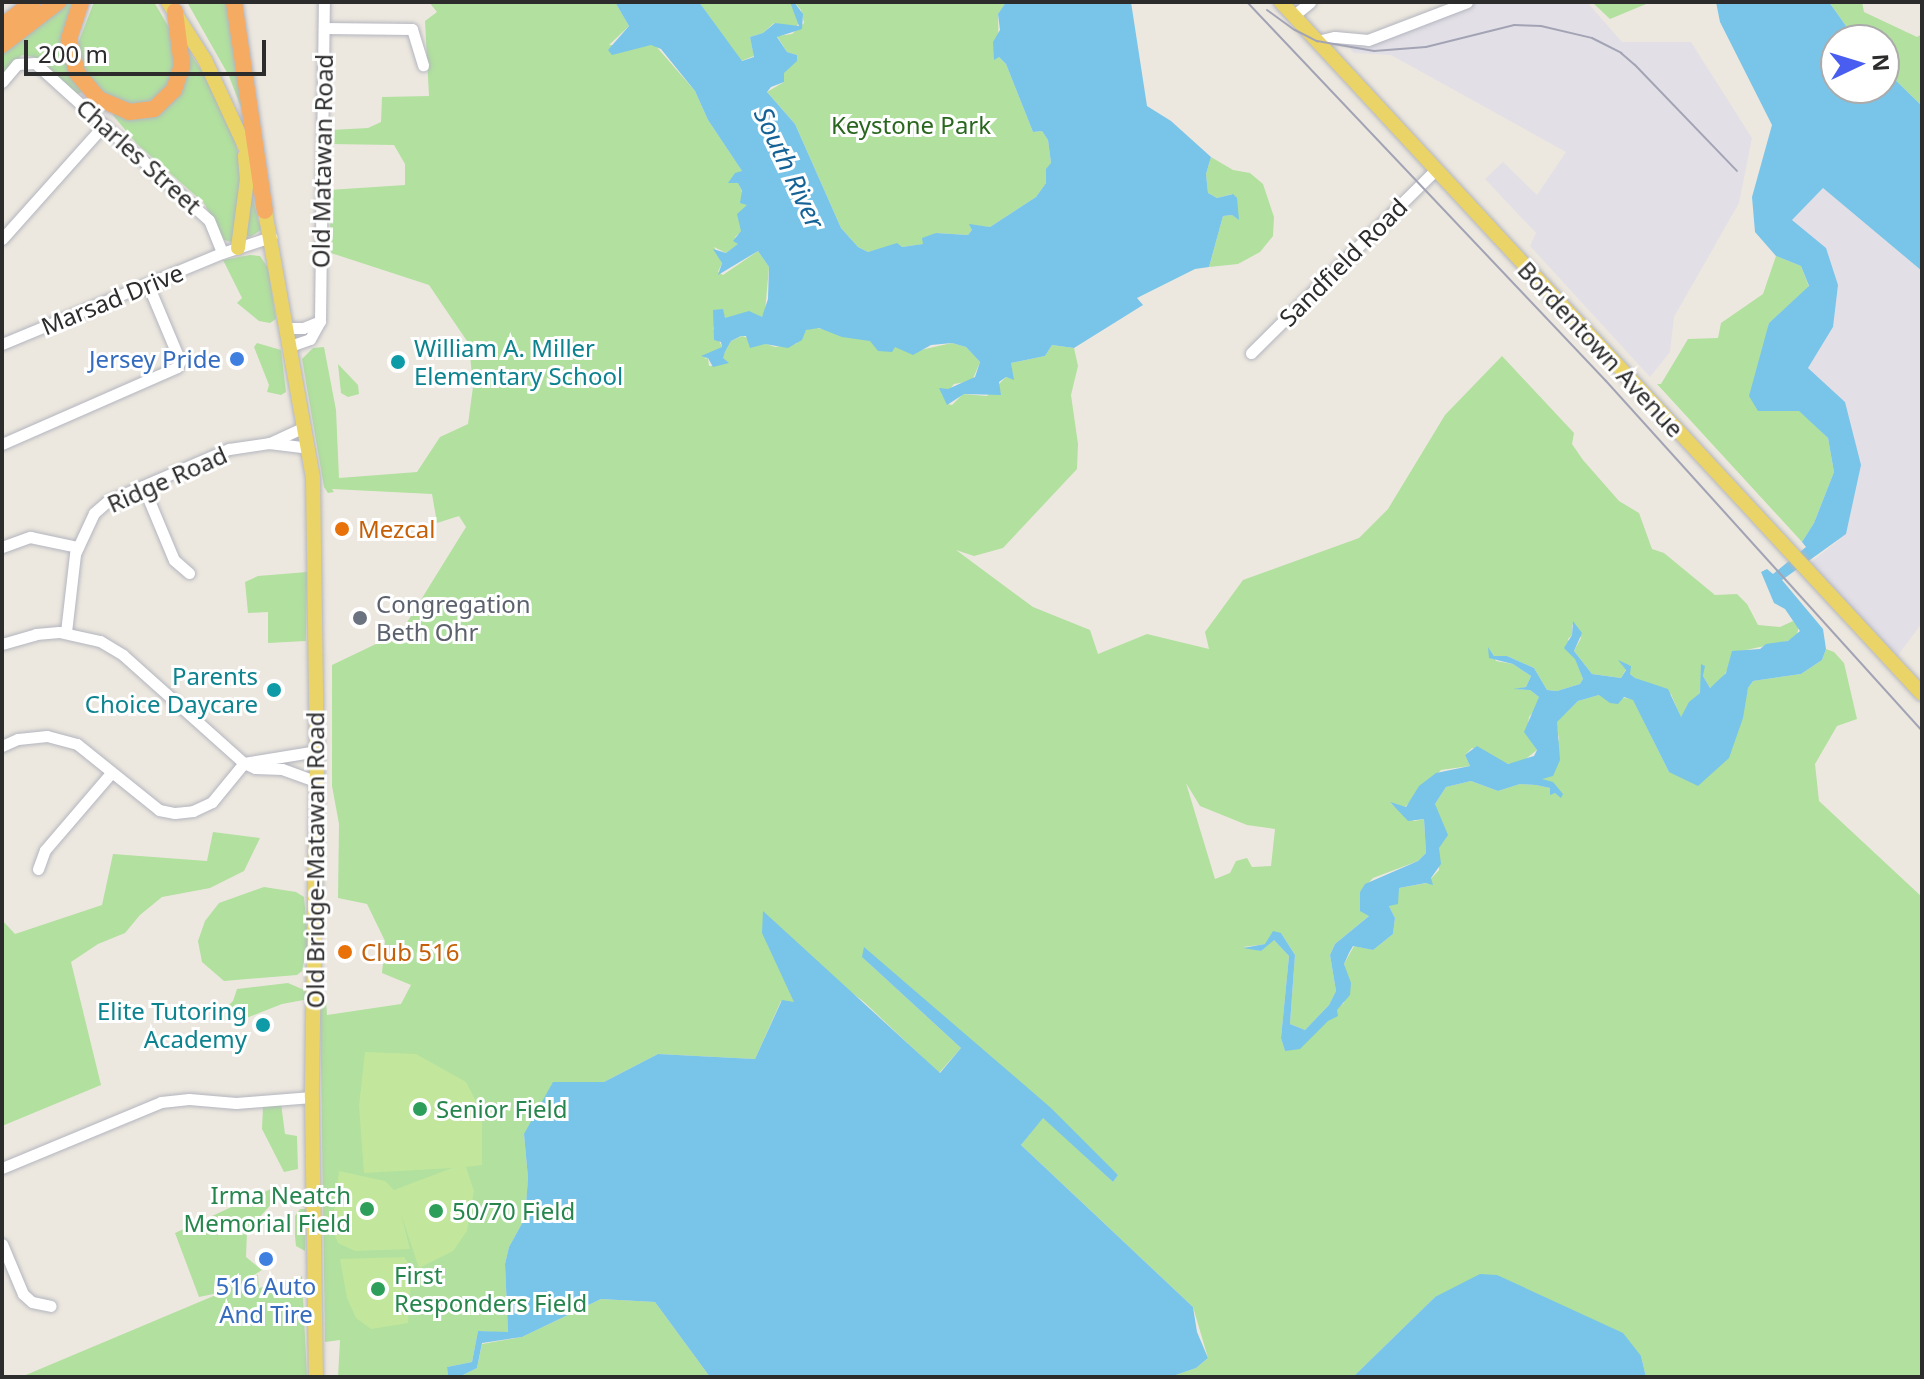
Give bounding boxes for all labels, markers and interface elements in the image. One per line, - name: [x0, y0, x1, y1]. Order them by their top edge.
- scale bar: [28, 24, 270, 74]
- north arrow: [1820, 24, 1900, 104]
- text: 200 m: [38, 37, 108, 70]
- text: N: [1866, 52, 1898, 72]
- street label: Old Matawan Road: [306, 54, 338, 268]
- street label: Charles Street: [71, 92, 207, 220]
- water label: South River: [747, 102, 831, 234]
- park label: Keystone Park: [831, 111, 991, 139]
- street label: Sandfield Road: [1273, 192, 1413, 332]
- street label: Bordentown Avenue: [1512, 255, 1690, 443]
- street label: Marsad Drive: [37, 257, 187, 341]
- place label: William A. Miller Elementary School: [414, 334, 623, 390]
- place label: Jersey Pride: [89, 345, 221, 373]
- marker: Jersey Pride: [228, 350, 246, 368]
- marker: William A. Miller Elementary School: [389, 353, 407, 371]
- street label: Ridge Road: [103, 440, 231, 518]
- place label: Mezcal: [358, 515, 436, 543]
- marker: Mezcal: [333, 520, 351, 538]
- place label: Congregation Beth Ohr: [376, 590, 531, 646]
- marker: Congregation Beth Ohr: [351, 609, 369, 627]
- place label: Parents Choice Daycare: [85, 662, 258, 718]
- marker: Parents Choice Daycare: [265, 681, 283, 699]
- street label: Old Bridge-Matawan Road: [301, 712, 329, 1008]
- place label: Club 516: [361, 938, 459, 966]
- marker: Club 516: [336, 943, 354, 961]
- place label: Elite Tutoring Academy: [97, 997, 247, 1053]
- marker: Elite Tutoring Academy: [254, 1016, 272, 1034]
- place label: Senior Field: [436, 1095, 568, 1123]
- marker: Senior Field: [411, 1100, 429, 1118]
- place label: Irma Neatch Memorial Field: [184, 1181, 351, 1237]
- place label: 50/70 Field: [452, 1197, 575, 1225]
- marker: Irma Neatch Memorial Field: [358, 1200, 376, 1218]
- marker: 50/70 Field: [427, 1202, 445, 1220]
- marker: 516 Auto And Tire: [257, 1250, 275, 1268]
- place label: First Responders Field: [394, 1261, 587, 1317]
- place label: 516 Auto And Tire: [216, 1272, 316, 1328]
- marker: First Responders Field: [369, 1280, 387, 1298]

